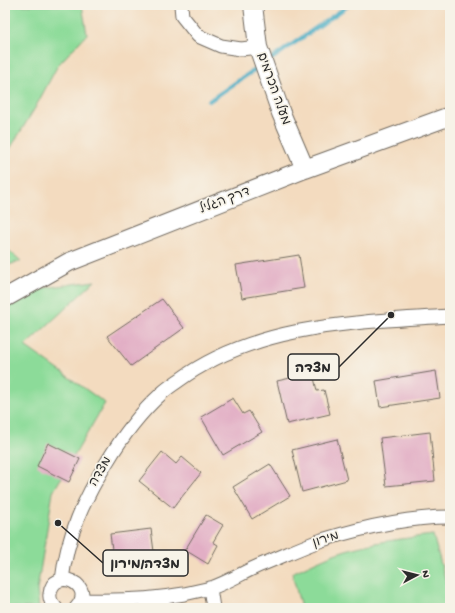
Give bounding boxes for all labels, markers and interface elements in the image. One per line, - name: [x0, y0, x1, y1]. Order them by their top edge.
- street label: מעלה הכרמים: [253, 50, 294, 127]
- street label: דרך הגליל: [197, 184, 252, 217]
- callout: מצדה: [288, 354, 339, 380]
- text: מצדה: [295, 361, 331, 378]
- street label: מצדה: [85, 454, 116, 490]
- street label: מירון: [311, 529, 341, 551]
- callout: מצדה/מירון: [103, 550, 188, 576]
- north arrow: [397, 555, 437, 595]
- text: מצדה/מירון: [110, 557, 180, 574]
- text: N: [419, 570, 431, 578]

